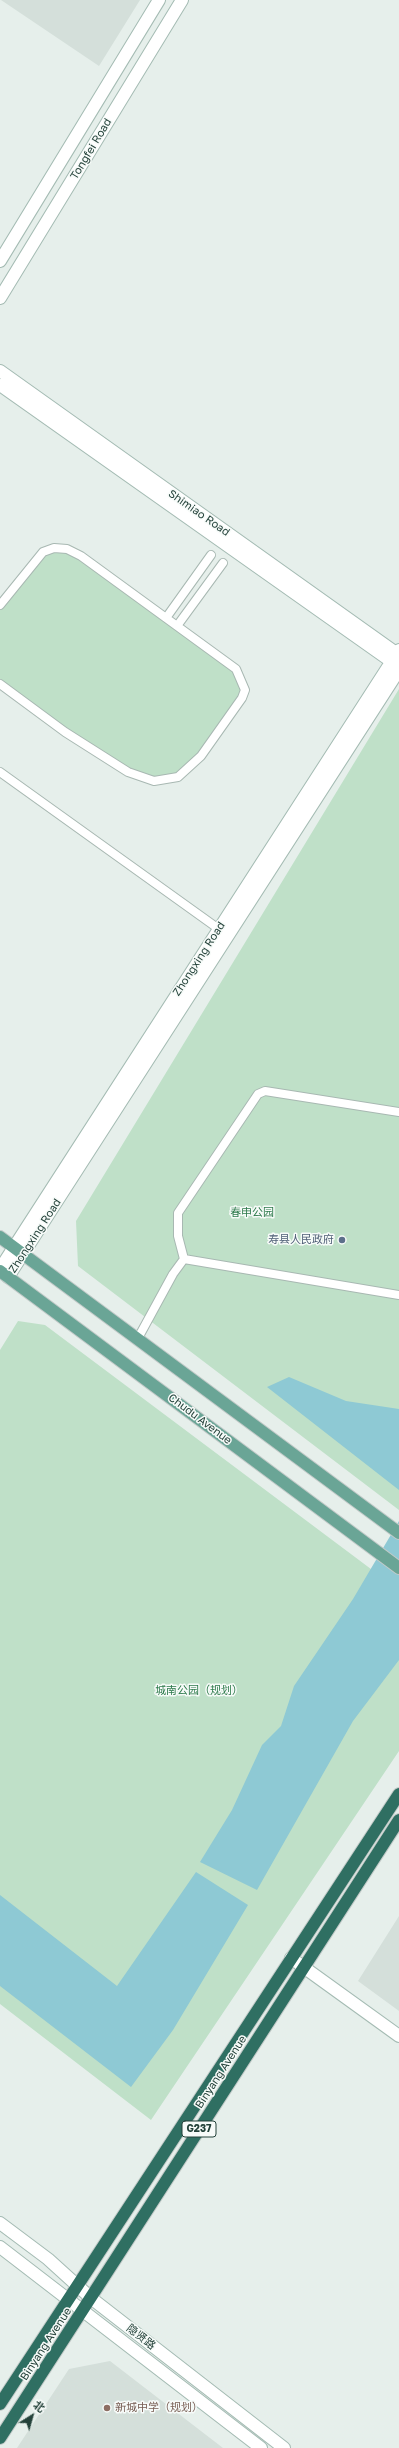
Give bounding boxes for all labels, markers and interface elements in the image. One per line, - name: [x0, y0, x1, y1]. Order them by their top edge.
- street label: Tongfei Road: [68, 116, 114, 182]
- street label: Shimiao Road: [166, 487, 232, 539]
- street label: Zhongxing Road: [170, 919, 228, 999]
- street label: Zhongxing Road: [6, 1196, 64, 1276]
- park label: 春申公园: [230, 1206, 274, 1220]
- place label: 寿县人民政府: [268, 1233, 334, 1247]
- marker: 寿县人民政府: [337, 1235, 347, 1245]
- street label: Chudu Avenue: [166, 1391, 234, 1447]
- park label: 城南公园（规划）: [155, 1684, 243, 1698]
- street label: Binyang Avenue: [193, 2033, 249, 2111]
- road number: G237: [182, 2121, 216, 2137]
- street label: Binyang Avenue: [18, 2305, 74, 2383]
- street label: 隐贤路: [124, 2322, 158, 2352]
- north arrow: [12, 2396, 52, 2436]
- text: 北: [31, 2398, 48, 2415]
- place label: 新城中学（规划）: [115, 2401, 203, 2415]
- marker: 新城中学（规划）: [102, 2403, 112, 2413]

